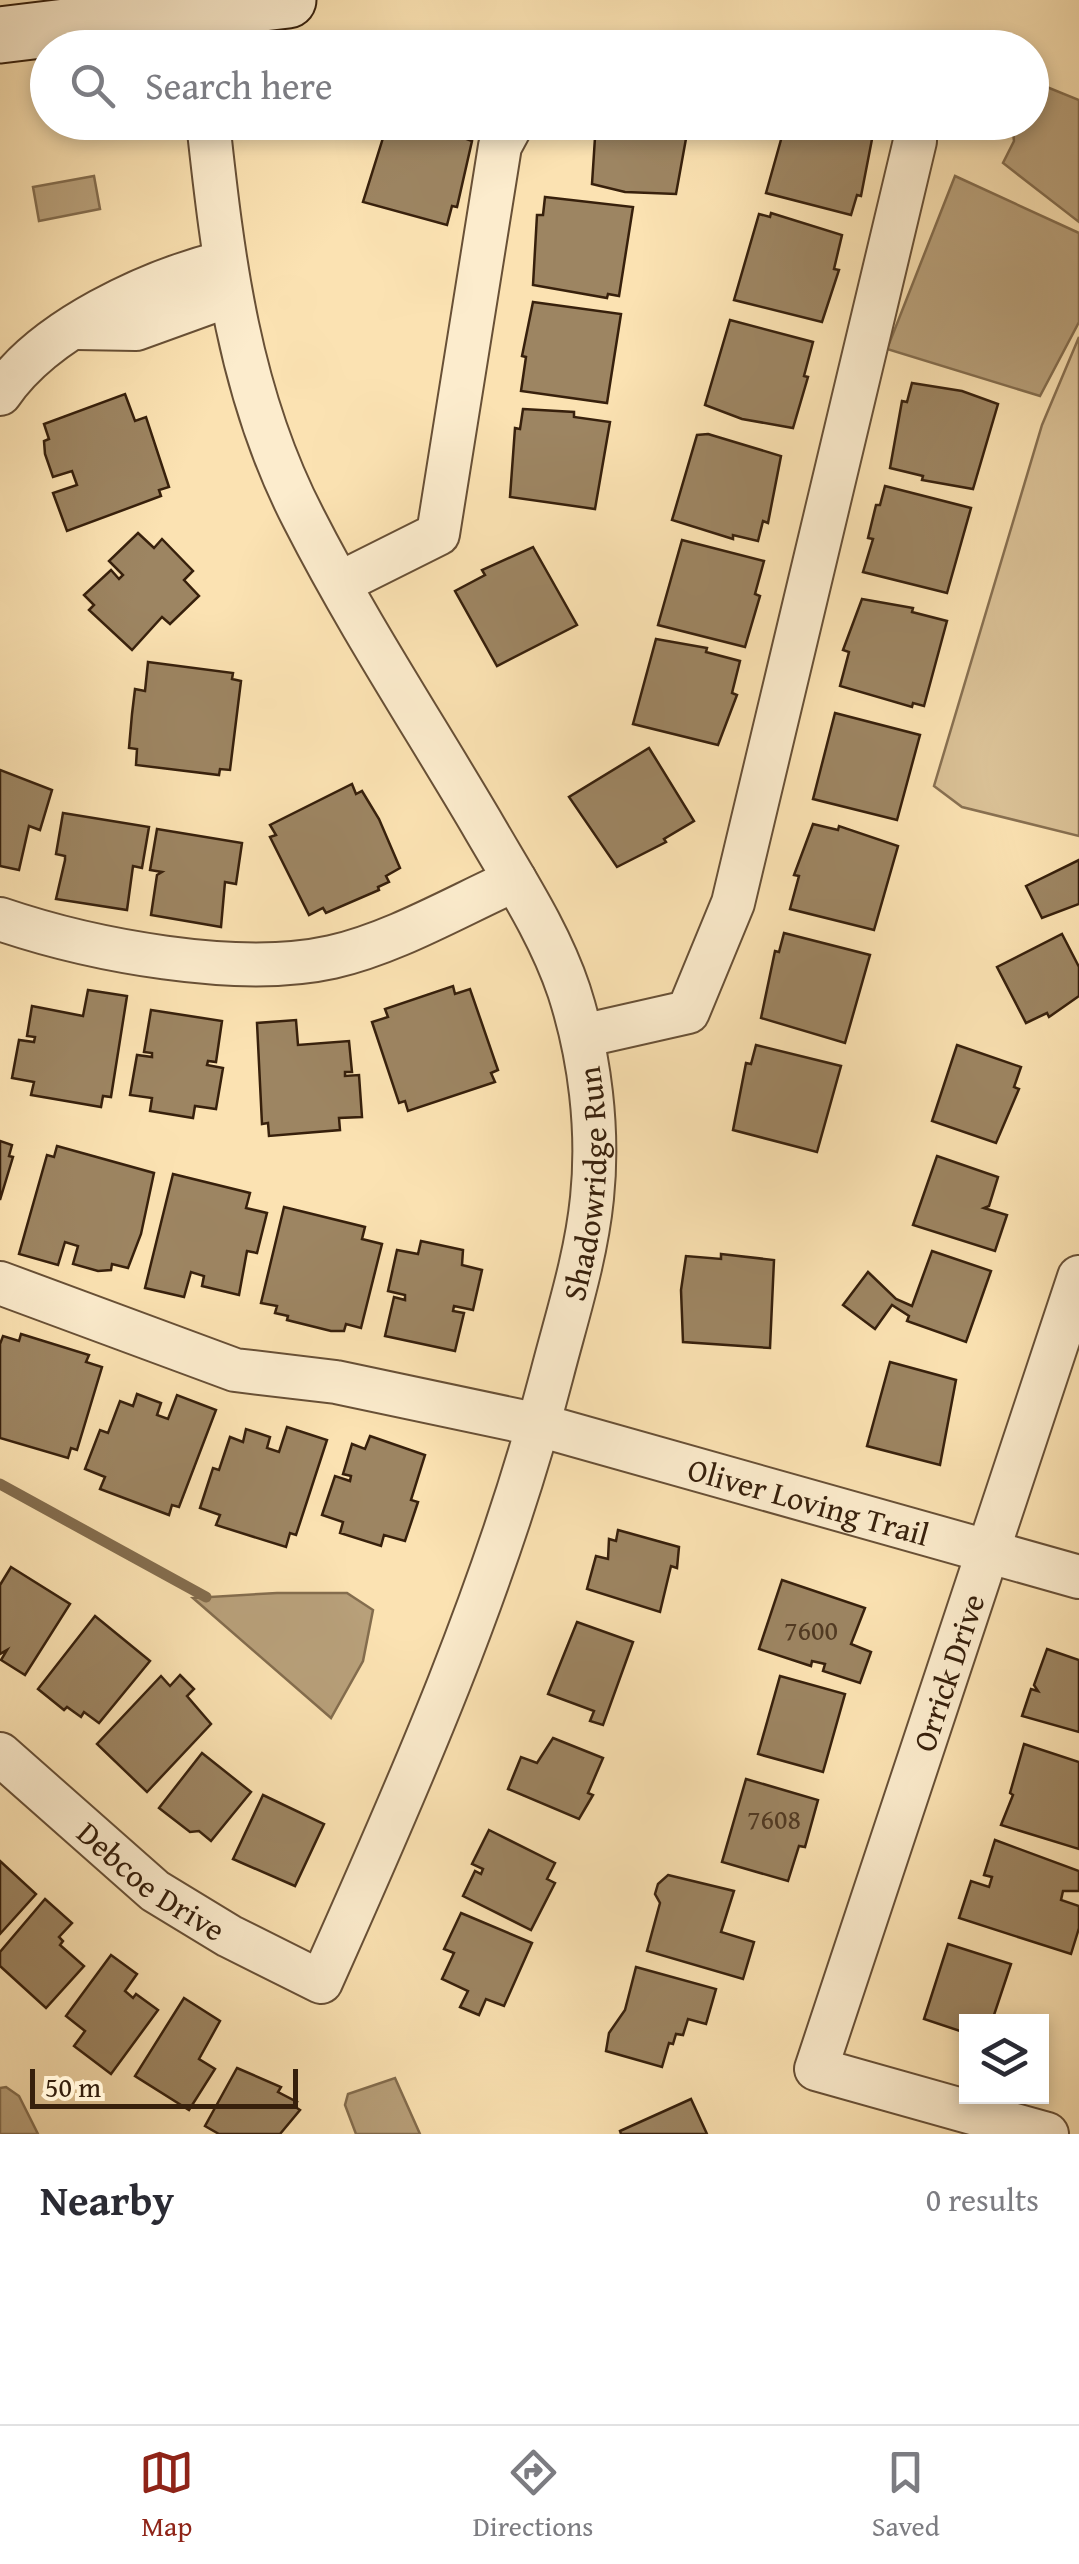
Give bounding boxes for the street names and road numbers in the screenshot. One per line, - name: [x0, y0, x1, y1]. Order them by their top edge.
- street label: Shadowridge Run: [549, 1064, 618, 1306]
- street label: Oliver Loving Trail: [683, 1445, 935, 1557]
- street label: Orrick Drive: [900, 1587, 996, 1757]
- street label: Debcoe Drive: [67, 1809, 235, 1952]

